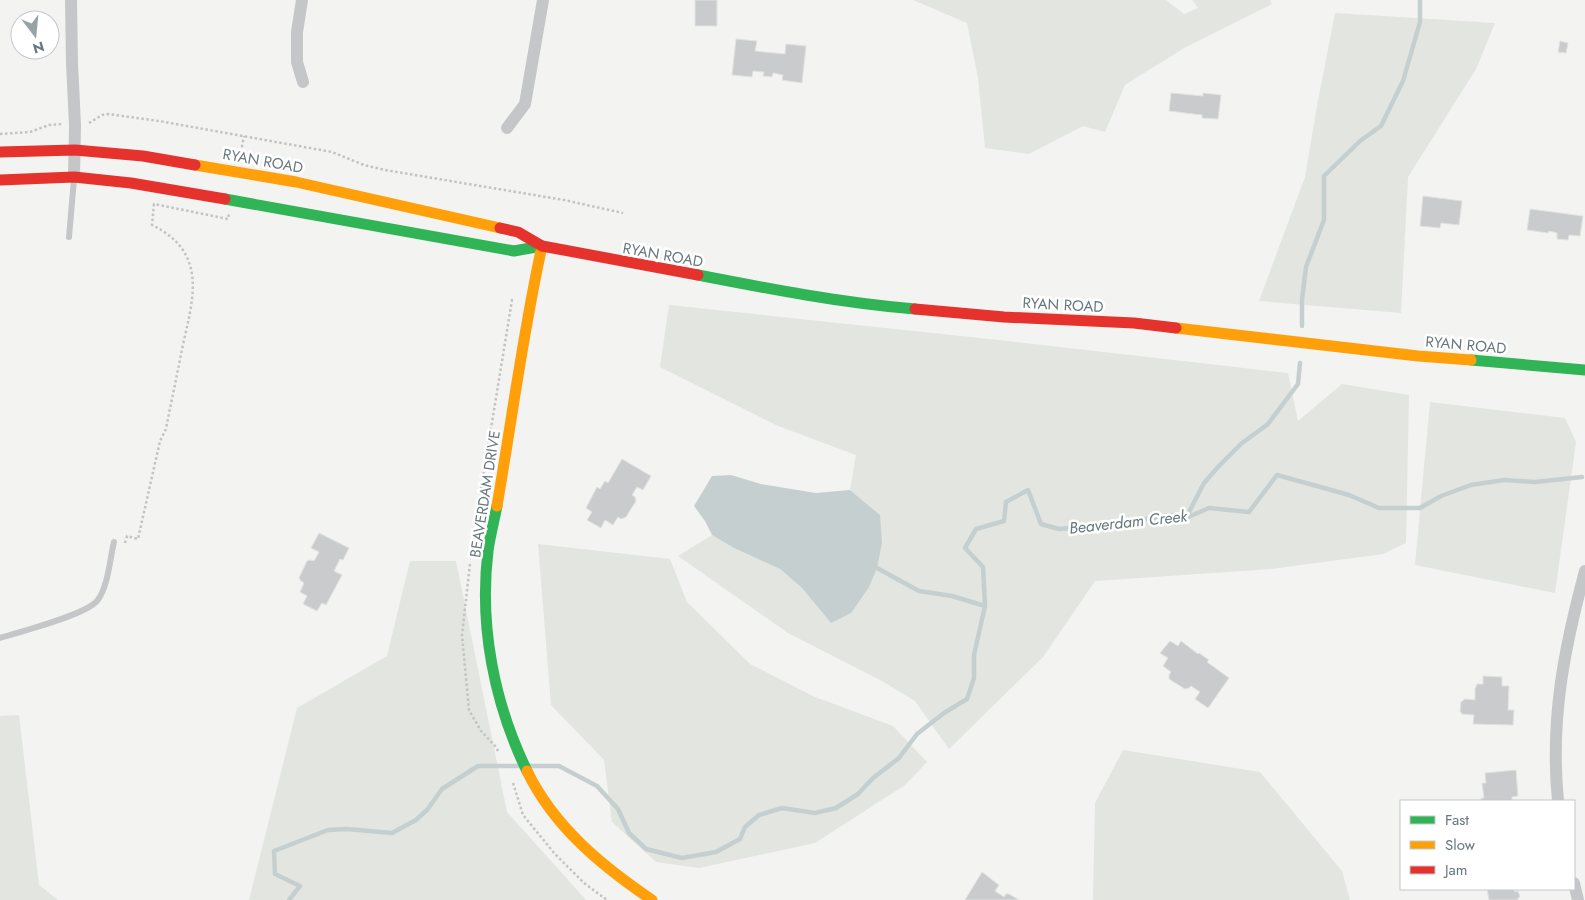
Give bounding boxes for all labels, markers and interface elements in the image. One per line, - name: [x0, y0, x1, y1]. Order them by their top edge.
- north arrow: [10, 10, 60, 60]
- text: N: [30, 36, 47, 59]
- street label: RYAN ROAD: [221, 143, 305, 179]
- street label: RYAN ROAD: [621, 237, 705, 273]
- street label: RYAN ROAD: [1022, 292, 1104, 318]
- street label: RYAN ROAD: [1425, 331, 1507, 359]
- street label: BEAVERDAM DRIVE: [464, 429, 506, 559]
- water label: Beaverdam Creek: [1068, 504, 1189, 540]
- legend: [1400, 800, 1575, 890]
- text: Fast: [1445, 809, 1469, 831]
- text: Slow: [1445, 834, 1476, 856]
- text: Jam: [1443, 859, 1468, 881]

